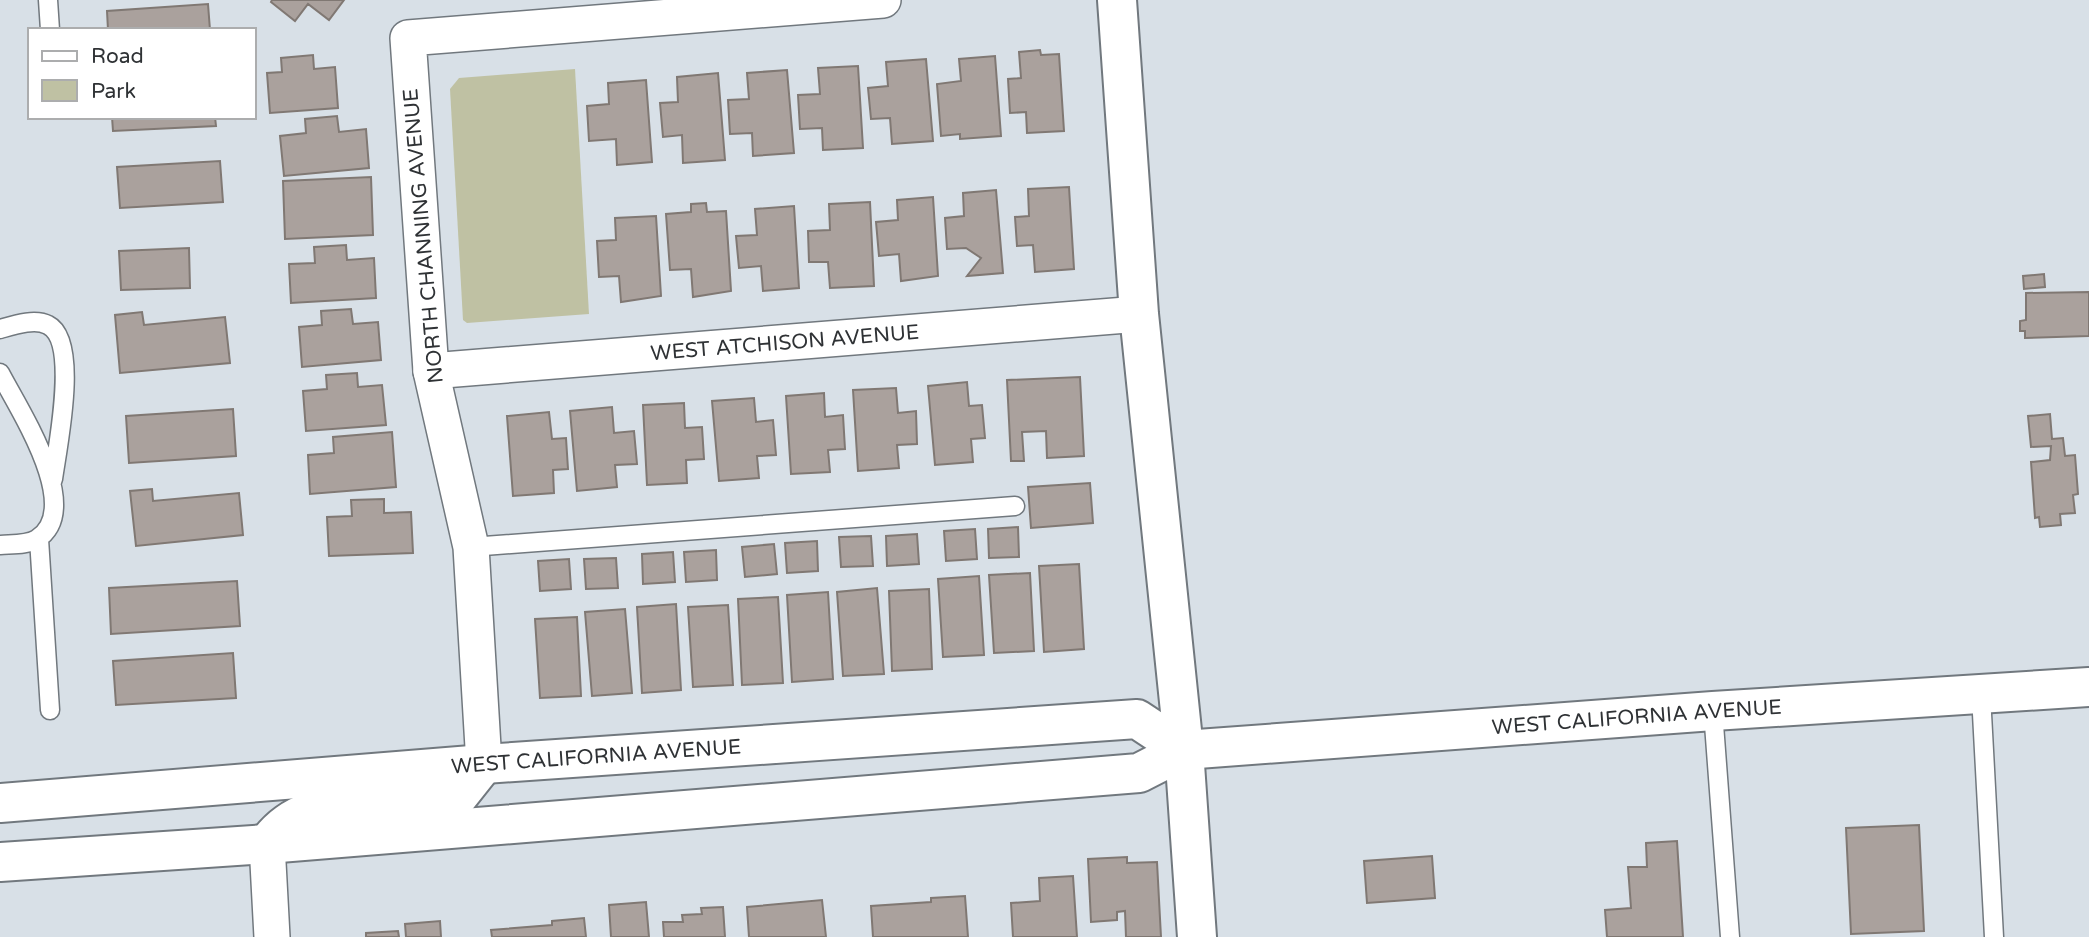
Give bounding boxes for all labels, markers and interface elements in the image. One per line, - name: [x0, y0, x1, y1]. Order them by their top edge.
- legend: [28, 28, 256, 119]
- text: Road: [91, 44, 144, 69]
- text: Park: [91, 79, 136, 104]
- street label: NORTH CHANNING AVENUE: [398, 87, 449, 384]
- street label: WEST ATCHISON AVENUE: [650, 320, 920, 366]
- street label: WEST CALIFORNIA AVENUE: [1491, 695, 1783, 740]
- street label: WEST CALIFORNIA AVENUE: [450, 734, 742, 780]

